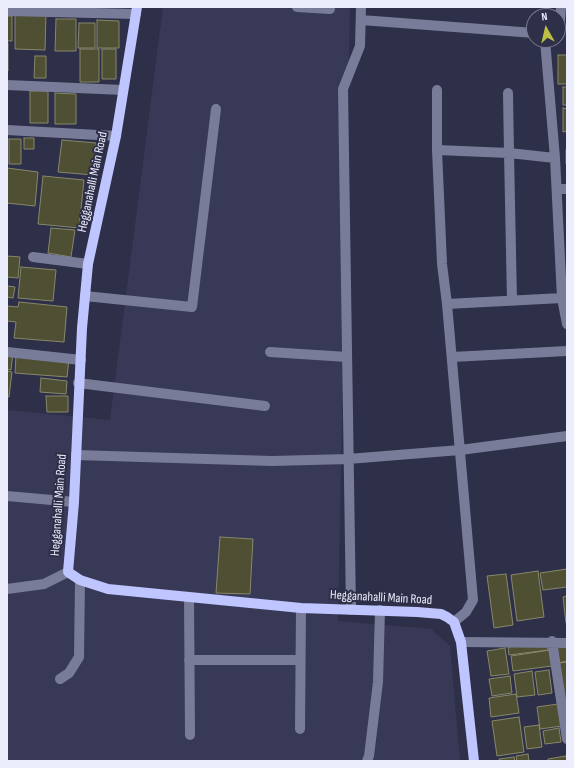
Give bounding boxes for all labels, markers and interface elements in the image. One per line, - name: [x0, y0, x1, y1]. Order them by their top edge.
- north arrow: [526, 8, 566, 48]
- text: N: [541, 10, 548, 23]
- street label: Hegganahalli Main Road: [75, 130, 111, 234]
- street label: Hegganahalli Main Road: [48, 453, 70, 557]
- street label: Hegganahalli Main Road: [330, 588, 432, 608]

